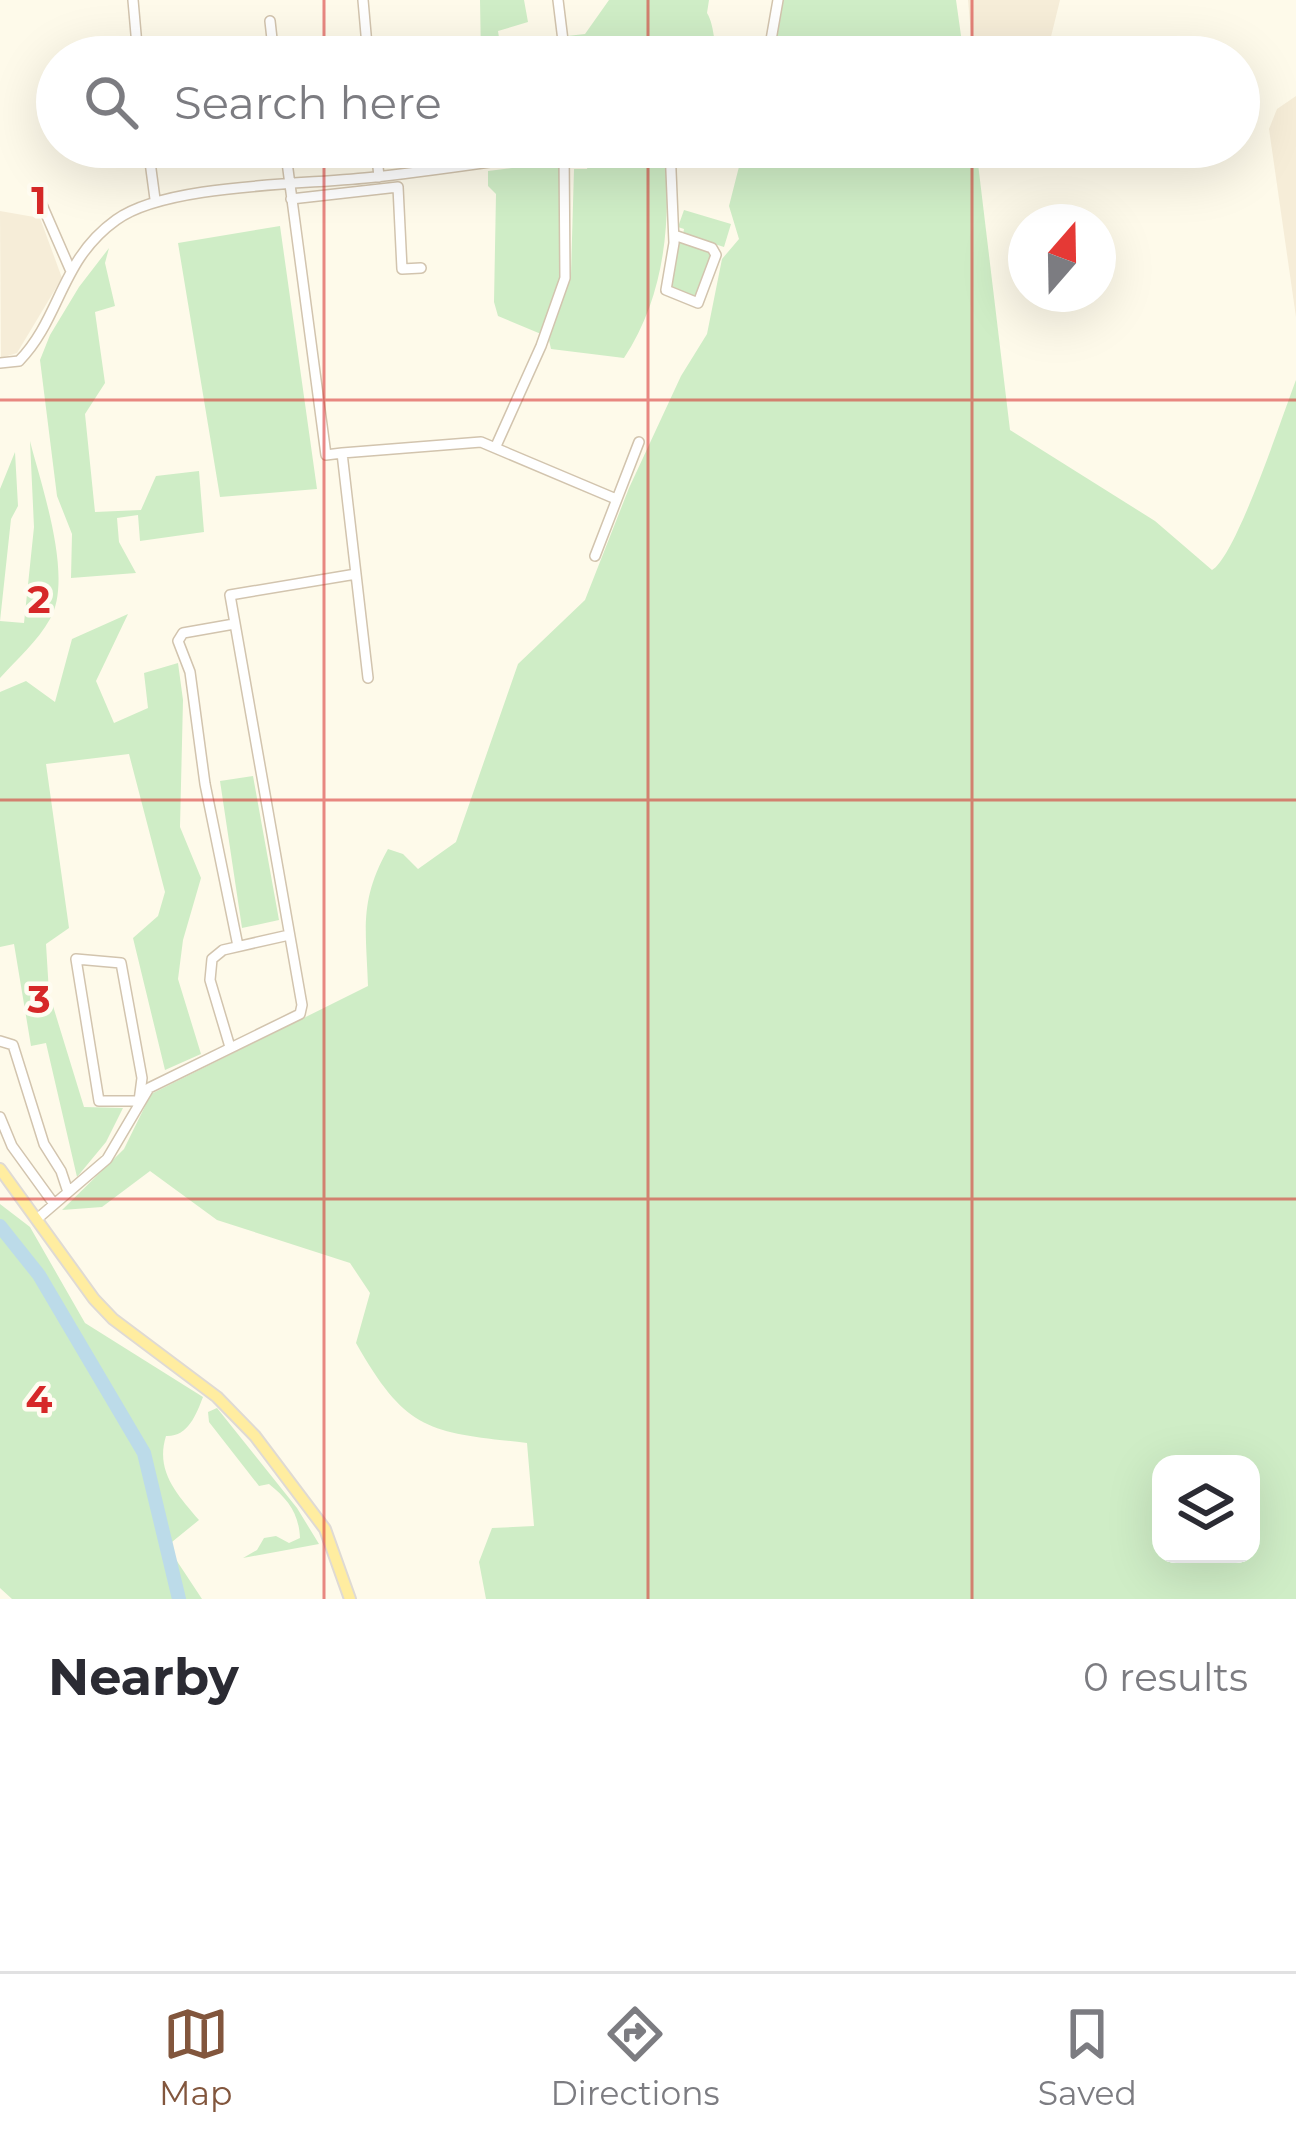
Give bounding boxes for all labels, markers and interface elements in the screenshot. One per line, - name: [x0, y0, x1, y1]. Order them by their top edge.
- search box: [36, 36, 1260, 168]
- icon: search: [78, 69, 144, 135]
- text: Search here: [174, 75, 442, 130]
- text: 1: [31, 176, 47, 224]
- north arrow: [1008, 204, 1116, 312]
- text: 2: [27, 575, 51, 623]
- text: 3: [26, 975, 51, 1023]
- text: 4: [26, 1375, 53, 1423]
- map controls: [1152, 1455, 1260, 1563]
- button: layers: [1152, 1455, 1260, 1563]
- text: Nearby: [48, 1646, 239, 1708]
- text: 0 results: [1083, 1653, 1248, 1701]
- tab: Map: [159, 2001, 232, 2113]
- tab: Directions: [551, 2001, 720, 2113]
- tab: Saved: [1038, 2001, 1137, 2113]

